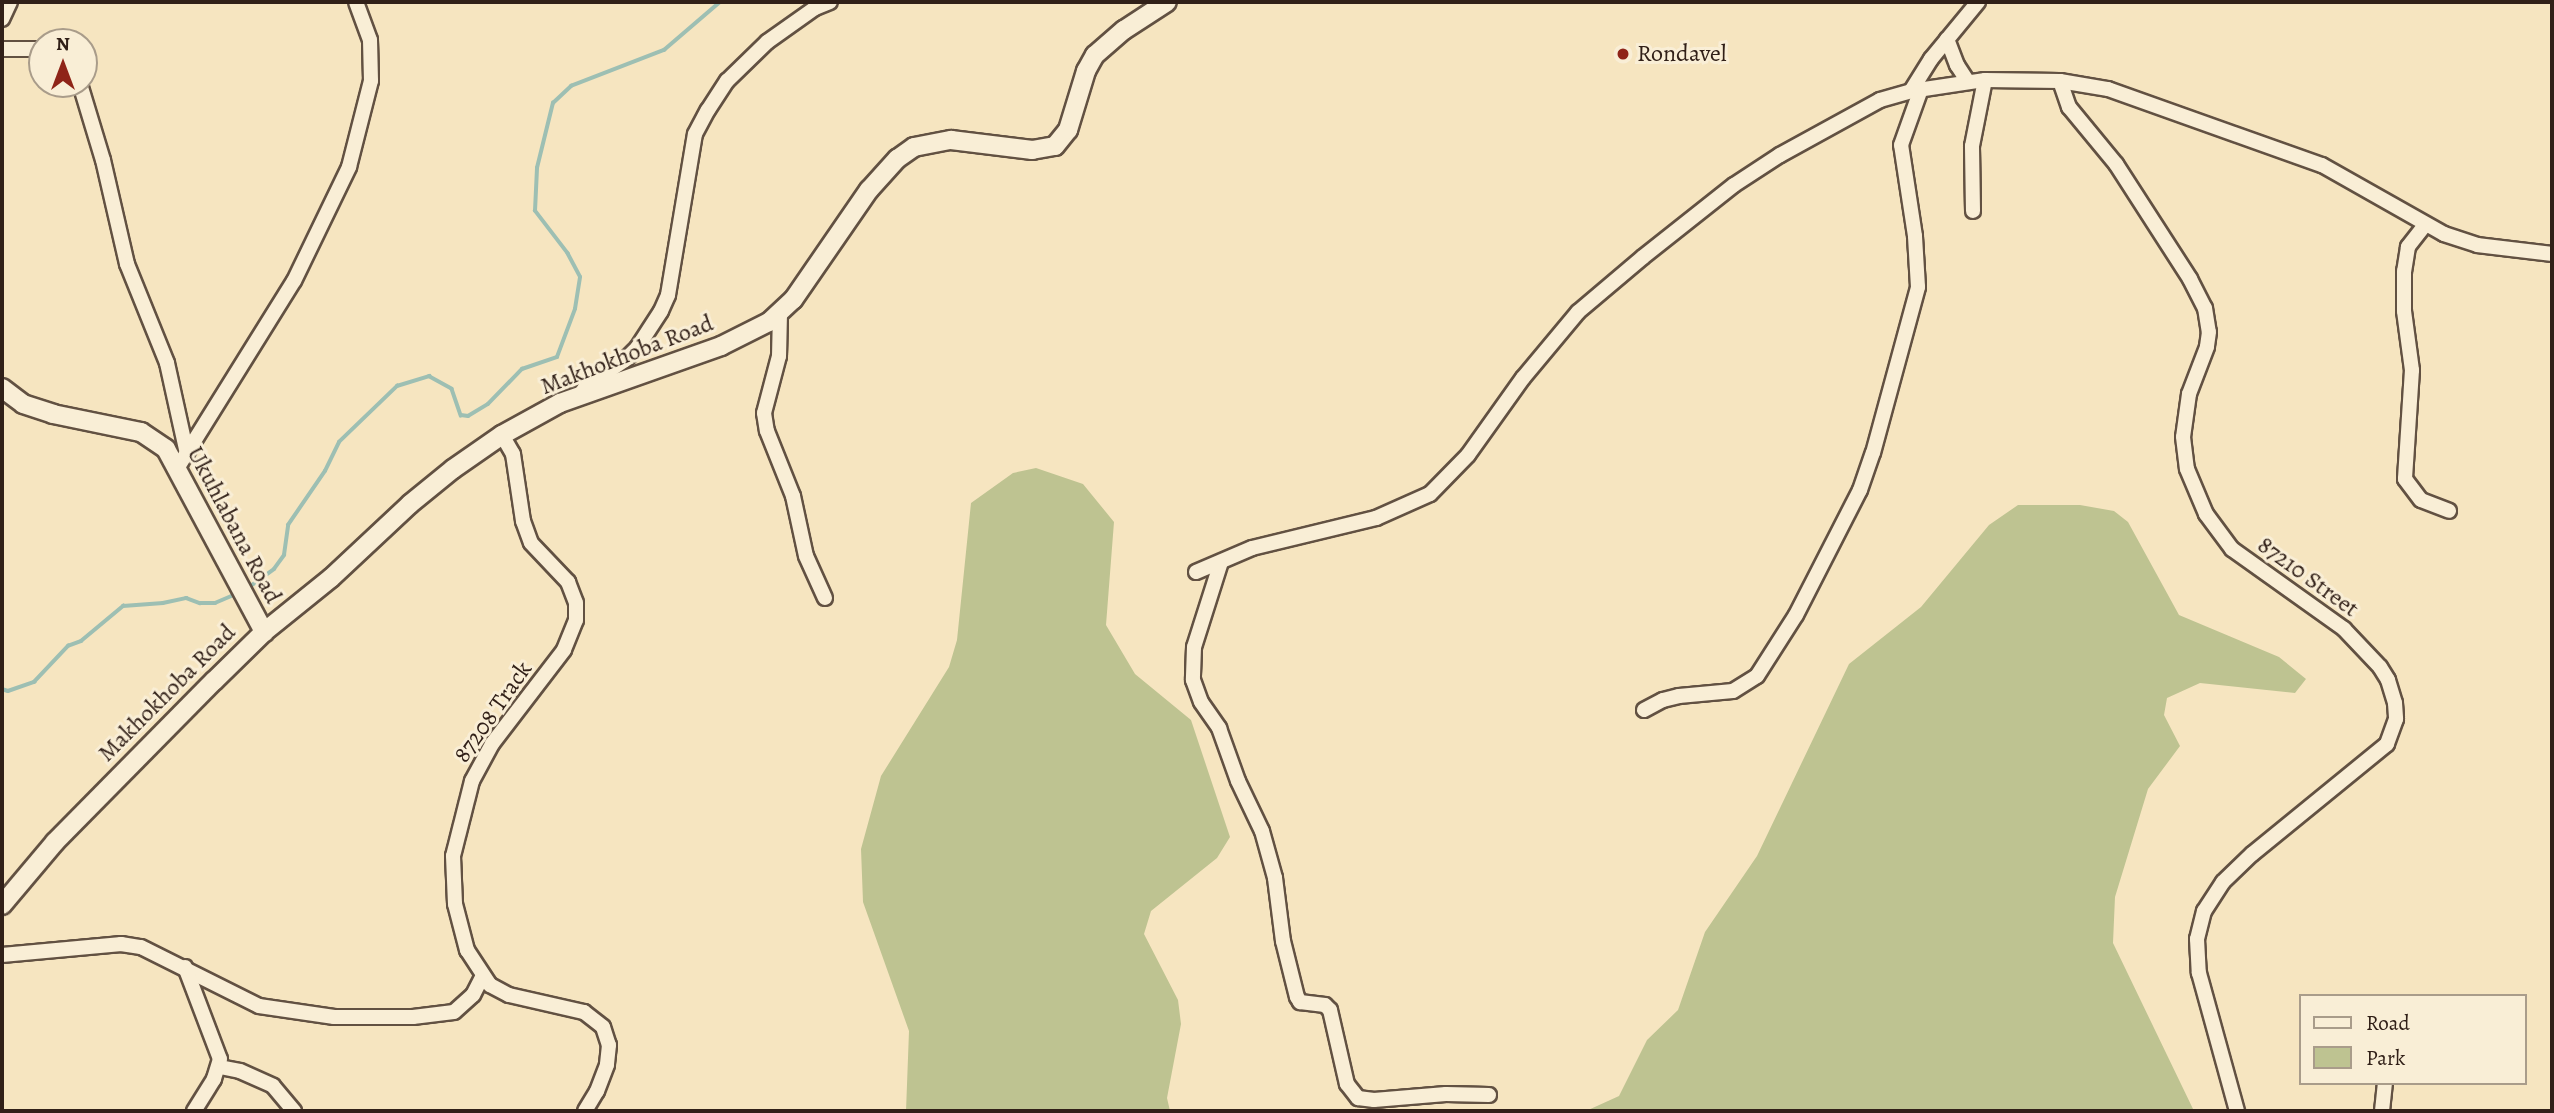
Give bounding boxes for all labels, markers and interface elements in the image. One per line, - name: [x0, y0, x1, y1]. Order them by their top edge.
- north arrow: [28, 28, 98, 98]
- text: N: [56, 31, 70, 57]
- place label: Rondavel: [1637, 40, 1727, 68]
- marker: Rondavel: [1615, 46, 1631, 62]
- street label: Makhokhoba Road: [537, 309, 717, 401]
- street label: Ukuhlabana Road: [181, 442, 287, 608]
- street label: 87210 Street: [2252, 531, 2364, 623]
- street label: Makhokhoba Road: [92, 618, 242, 768]
- street label: 87208 Track: [448, 656, 538, 768]
- legend: [2298, 994, 2526, 1085]
- text: Road: [2366, 1009, 2410, 1037]
- text: Park: [2366, 1044, 2405, 1072]

